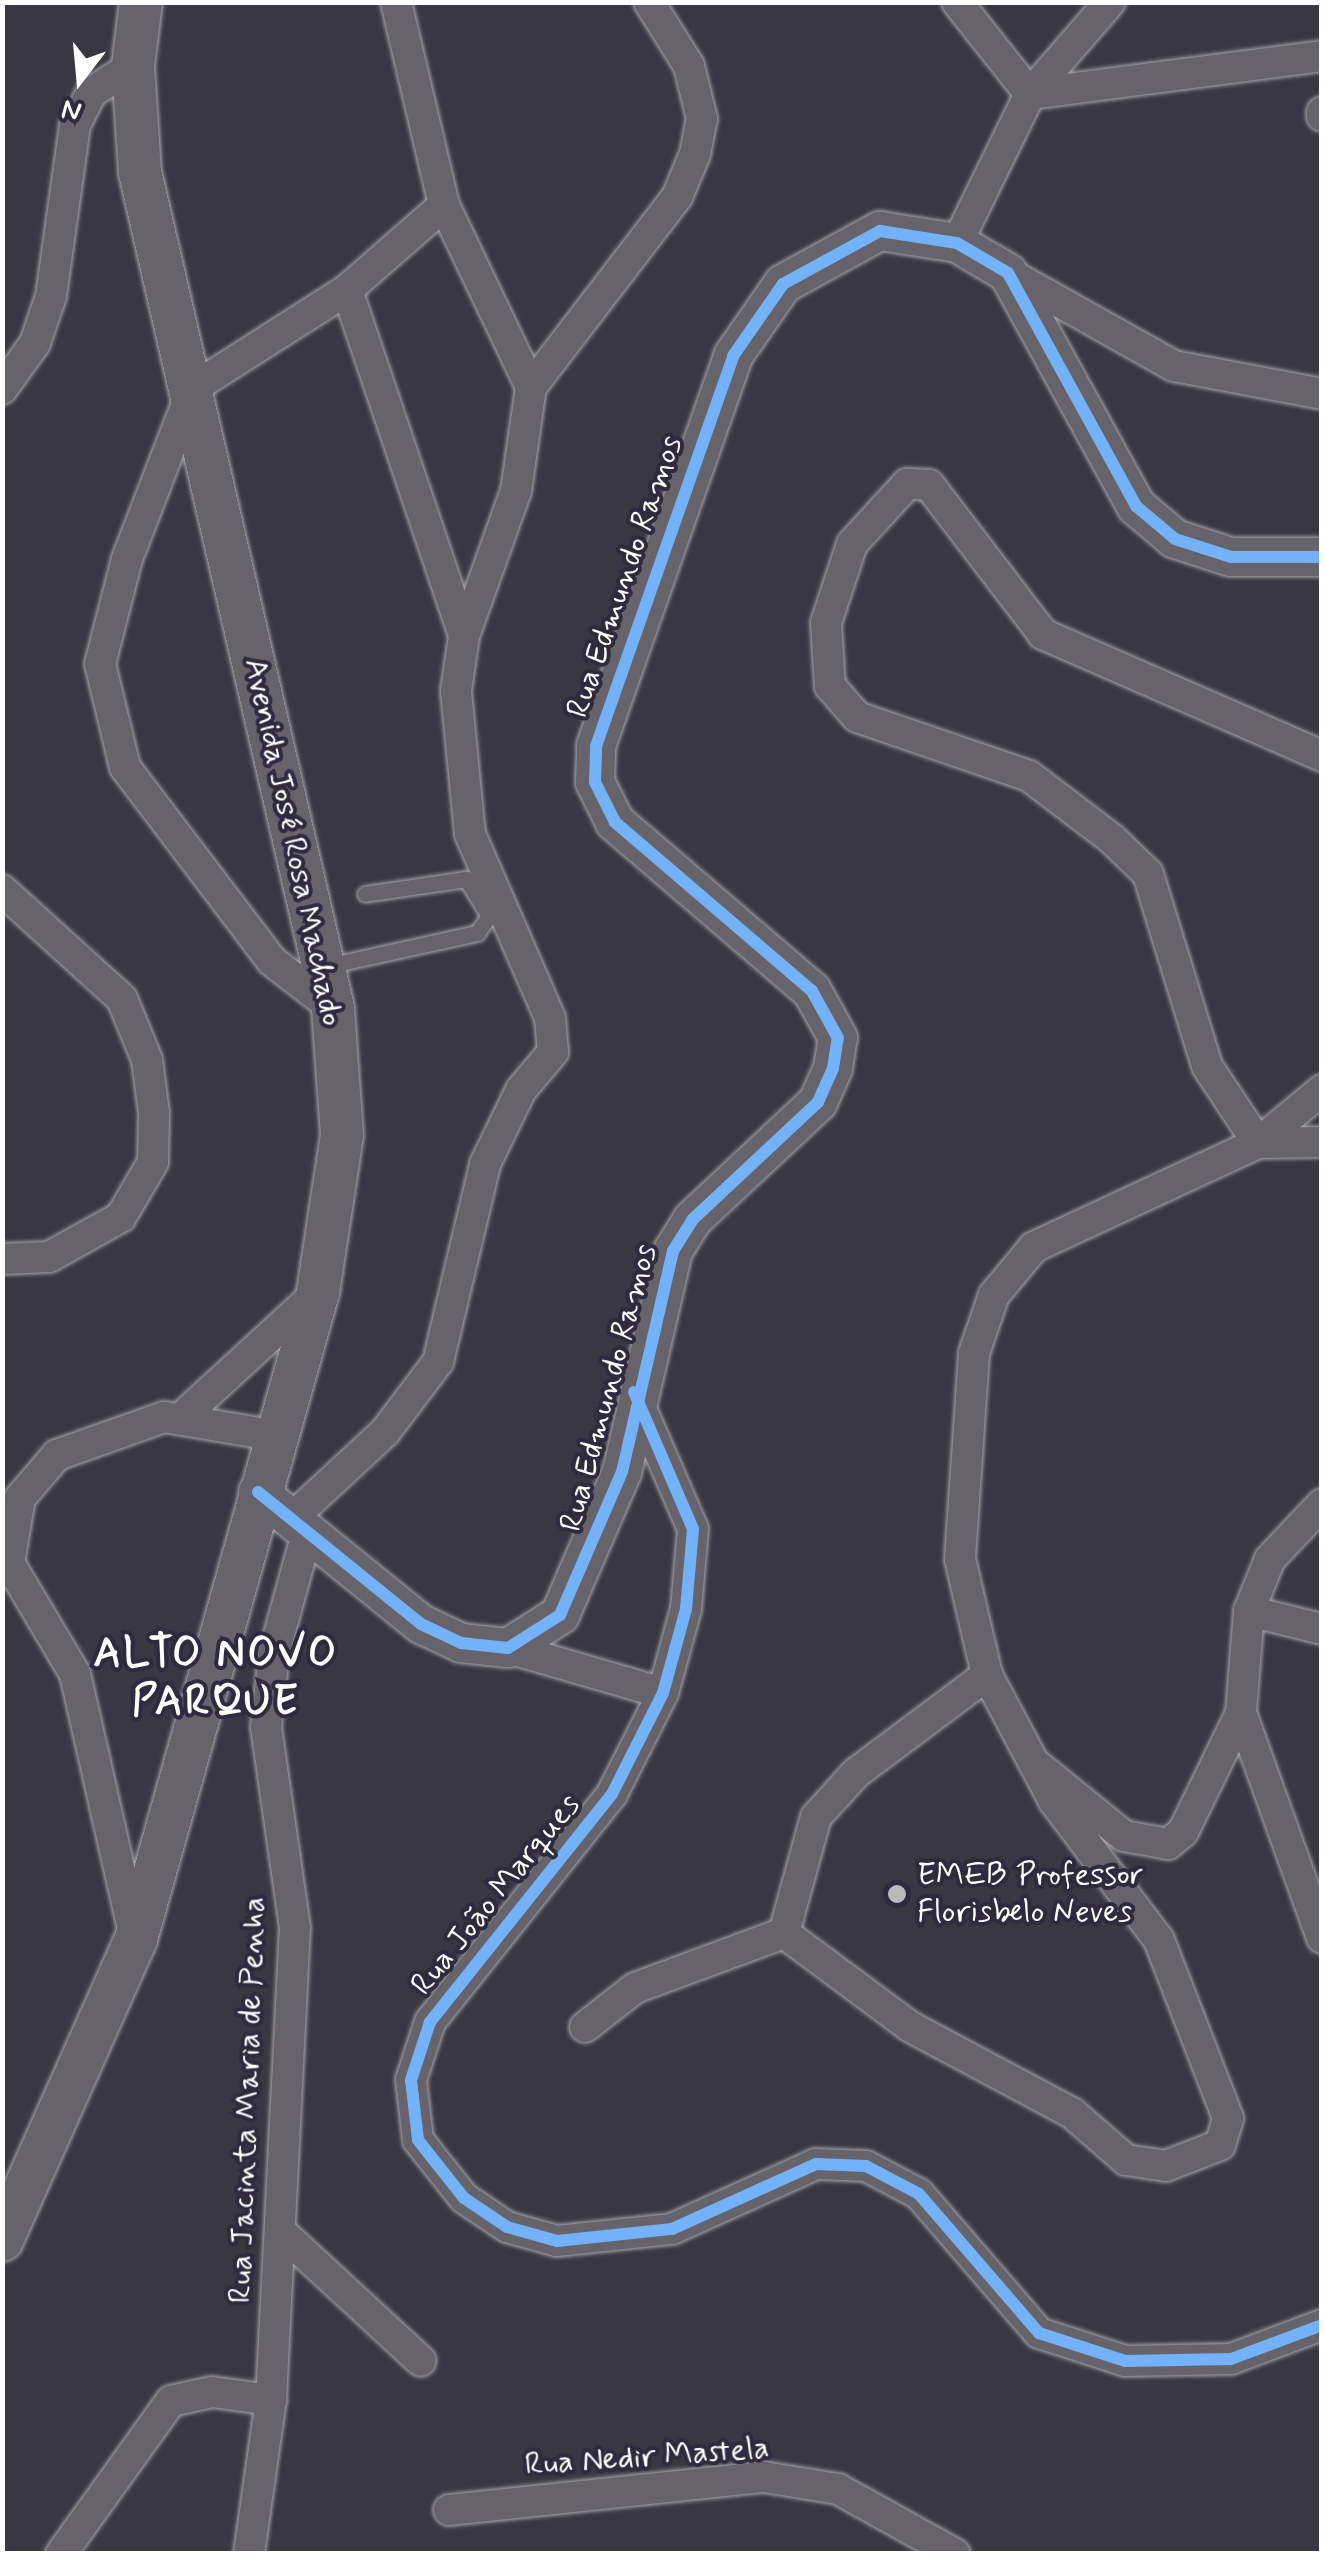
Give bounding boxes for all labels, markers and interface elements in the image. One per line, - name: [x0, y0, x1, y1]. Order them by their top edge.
- north arrow: [30, 30, 130, 130]
- text: N: [58, 89, 86, 130]
- street label: Rua Edmundo Ramos: [560, 436, 690, 718]
- street label: Avenida José Rosa Machado: [235, 655, 351, 1029]
- street label: Rua Edmundo Ramos: [554, 1245, 664, 1531]
- district label: ALTO NOVO PARQUE: [92, 1630, 340, 1728]
- street label: Rua João Marques: [405, 1789, 587, 2001]
- place label: EMEB Professor Florisbelo Neves: [917, 1857, 1142, 1932]
- marker: EMEB Professor Florisbelo Neves: [886, 1883, 908, 1905]
- street label: Rua Jacinta Maria de Penha: [222, 1901, 274, 2299]
- street label: Rua Nedir Mastela: [522, 2429, 772, 2485]

